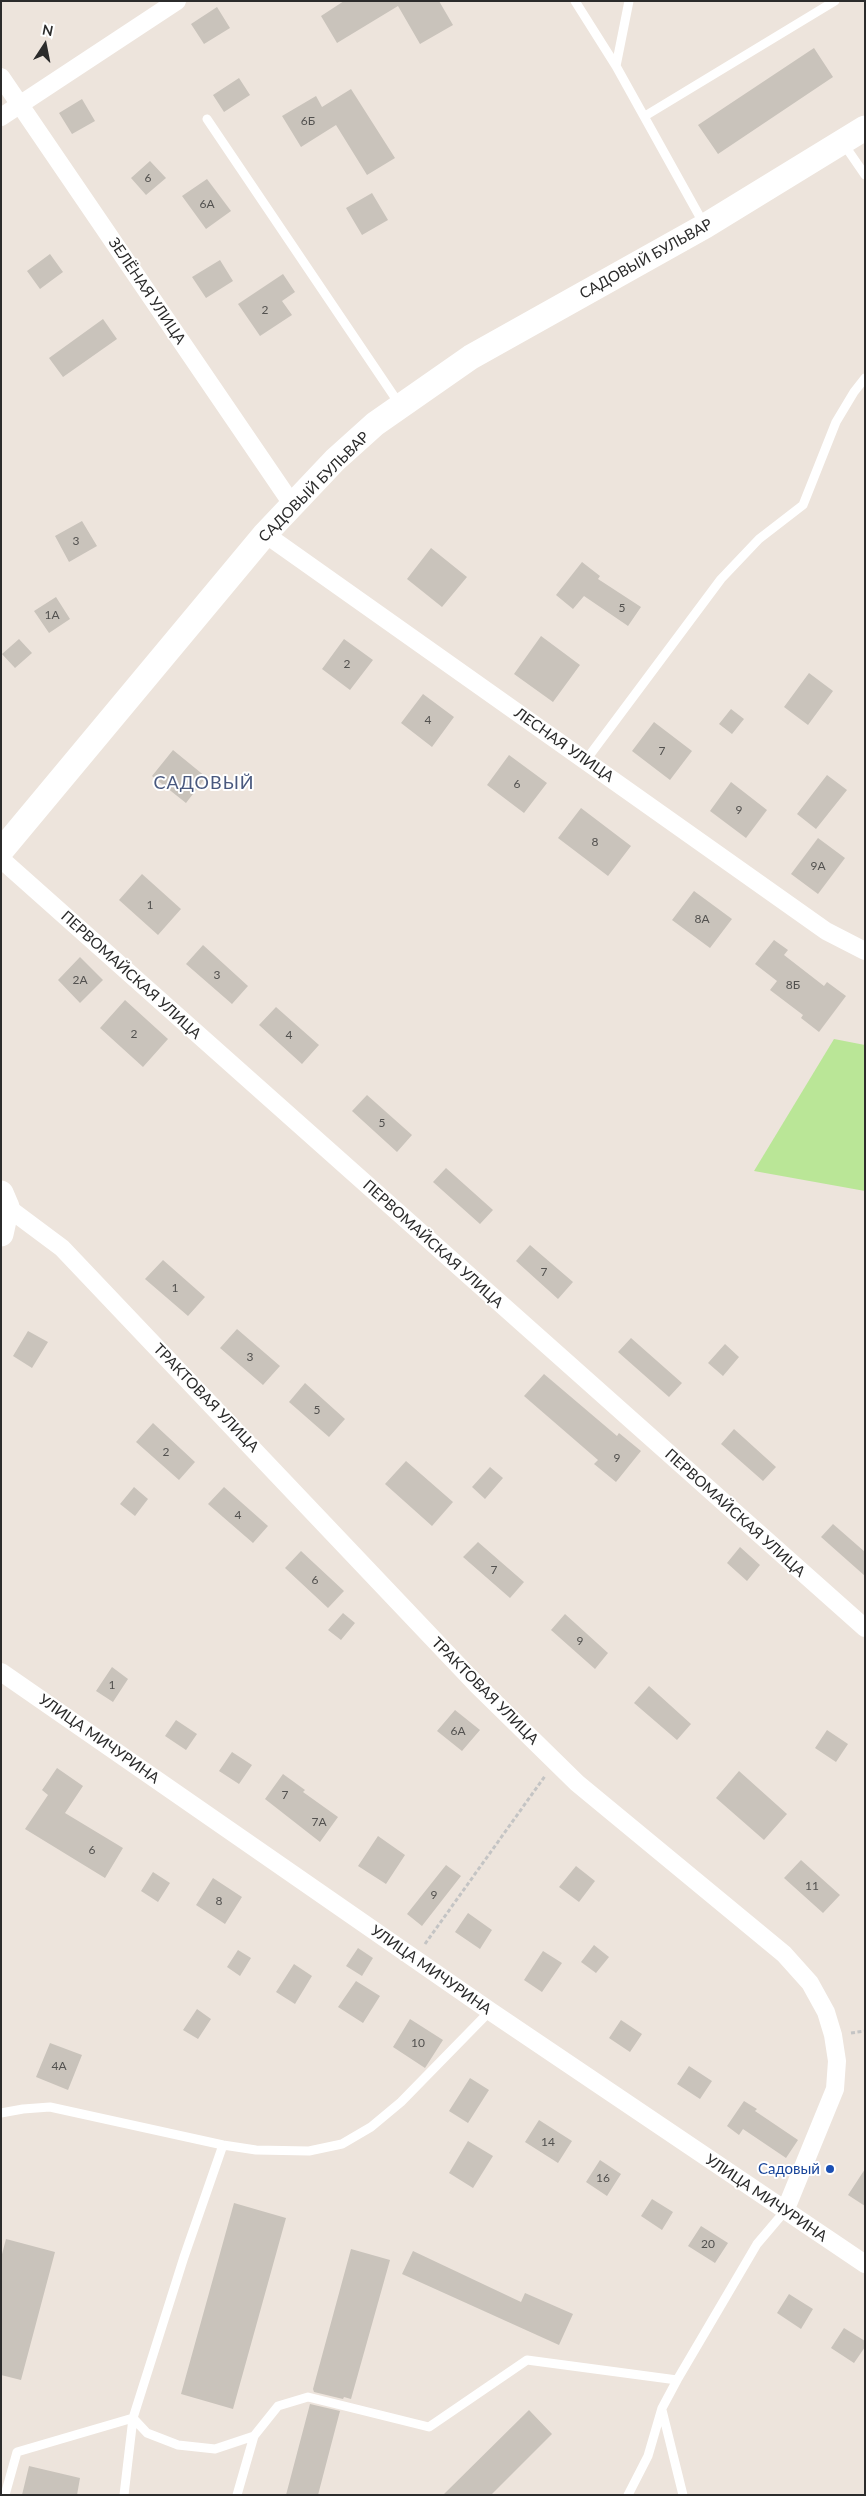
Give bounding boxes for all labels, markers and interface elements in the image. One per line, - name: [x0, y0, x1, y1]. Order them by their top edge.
- north arrow: [20, 20, 70, 70]
- text: N: [41, 20, 55, 39]
- house number: 6Б: [301, 114, 315, 128]
- house number: 6: [145, 171, 151, 185]
- house number: 6А: [199, 197, 215, 211]
- street label: САДОВЫЙ БУЛЬВАР: [577, 215, 715, 303]
- street label: ЗЕЛЁНАЯ УЛИЦА: [105, 234, 189, 348]
- house number: 2: [262, 303, 268, 317]
- street label: САДОВЫЙ БУЛЬВАР: [255, 428, 373, 546]
- house number: 3: [73, 534, 79, 548]
- house number: 5: [619, 601, 625, 615]
- house number: 1А: [44, 608, 60, 622]
- house number: 2: [344, 657, 350, 671]
- street label: ЛЕСНАЯ УЛИЦА: [511, 704, 617, 786]
- house number: 4: [425, 713, 431, 727]
- house number: 7: [659, 744, 665, 758]
- district label: САДОВЫЙ: [153, 772, 255, 794]
- house number: 6: [514, 777, 520, 791]
- house number: 9: [736, 803, 742, 817]
- house number: 8: [592, 835, 598, 849]
- house number: 9А: [810, 859, 826, 873]
- house number: 1: [147, 898, 153, 912]
- street label: ПЕРВОМАЙСКАЯ УЛИЦА: [57, 907, 205, 1043]
- house number: 8А: [694, 912, 710, 926]
- house number: 3: [214, 968, 220, 982]
- house number: 2А: [72, 973, 88, 987]
- house number: 8Б: [786, 978, 800, 992]
- house number: 2: [131, 1027, 137, 1041]
- house number: 4: [286, 1028, 292, 1042]
- house number: 5: [379, 1116, 385, 1130]
- street label: ПЕРВОМАЙСКАЯ УЛИЦА: [359, 1176, 507, 1312]
- house number: 7: [541, 1265, 547, 1279]
- house number: 1: [172, 1281, 178, 1295]
- street label: ТРАКТОВАЯ УЛИЦА: [150, 1340, 262, 1456]
- house number: 3: [247, 1350, 253, 1364]
- house number: 5: [314, 1403, 320, 1417]
- house number: 2: [163, 1445, 169, 1459]
- street label: ПЕРВОМАЙСКАЯ УЛИЦА: [661, 1445, 809, 1581]
- house number: 9: [614, 1451, 620, 1465]
- house number: 4: [235, 1508, 241, 1522]
- house number: 7: [491, 1563, 497, 1577]
- house number: 6: [312, 1573, 318, 1587]
- street label: ТРАКТОВАЯ УЛИЦА: [428, 1634, 542, 1748]
- house number: 9: [577, 1634, 583, 1648]
- house number: 1: [109, 1678, 115, 1692]
- street label: УЛИЦА МИЧУРИНА: [35, 1691, 163, 1787]
- house number: 6А: [450, 1724, 466, 1738]
- house number: 7: [282, 1788, 288, 1802]
- house number: 7А: [311, 1815, 327, 1829]
- house number: 6: [89, 1843, 95, 1857]
- house number: 11: [805, 1879, 819, 1893]
- house number: 9: [431, 1888, 437, 1902]
- house number: 8: [216, 1894, 222, 1908]
- street label: УЛИЦА МИЧУРИНА: [367, 1922, 495, 2018]
- house number: 10: [411, 2036, 425, 2050]
- house number: 4А: [51, 2059, 67, 2073]
- house number: 14: [541, 2135, 555, 2149]
- street label: УЛИЦА МИЧУРИНА: [702, 2150, 830, 2246]
- place label: Садовый: [758, 2160, 820, 2178]
- marker: Садовый: [824, 2163, 836, 2175]
- house number: 16: [596, 2171, 610, 2185]
- house number: 20: [701, 2237, 715, 2251]

